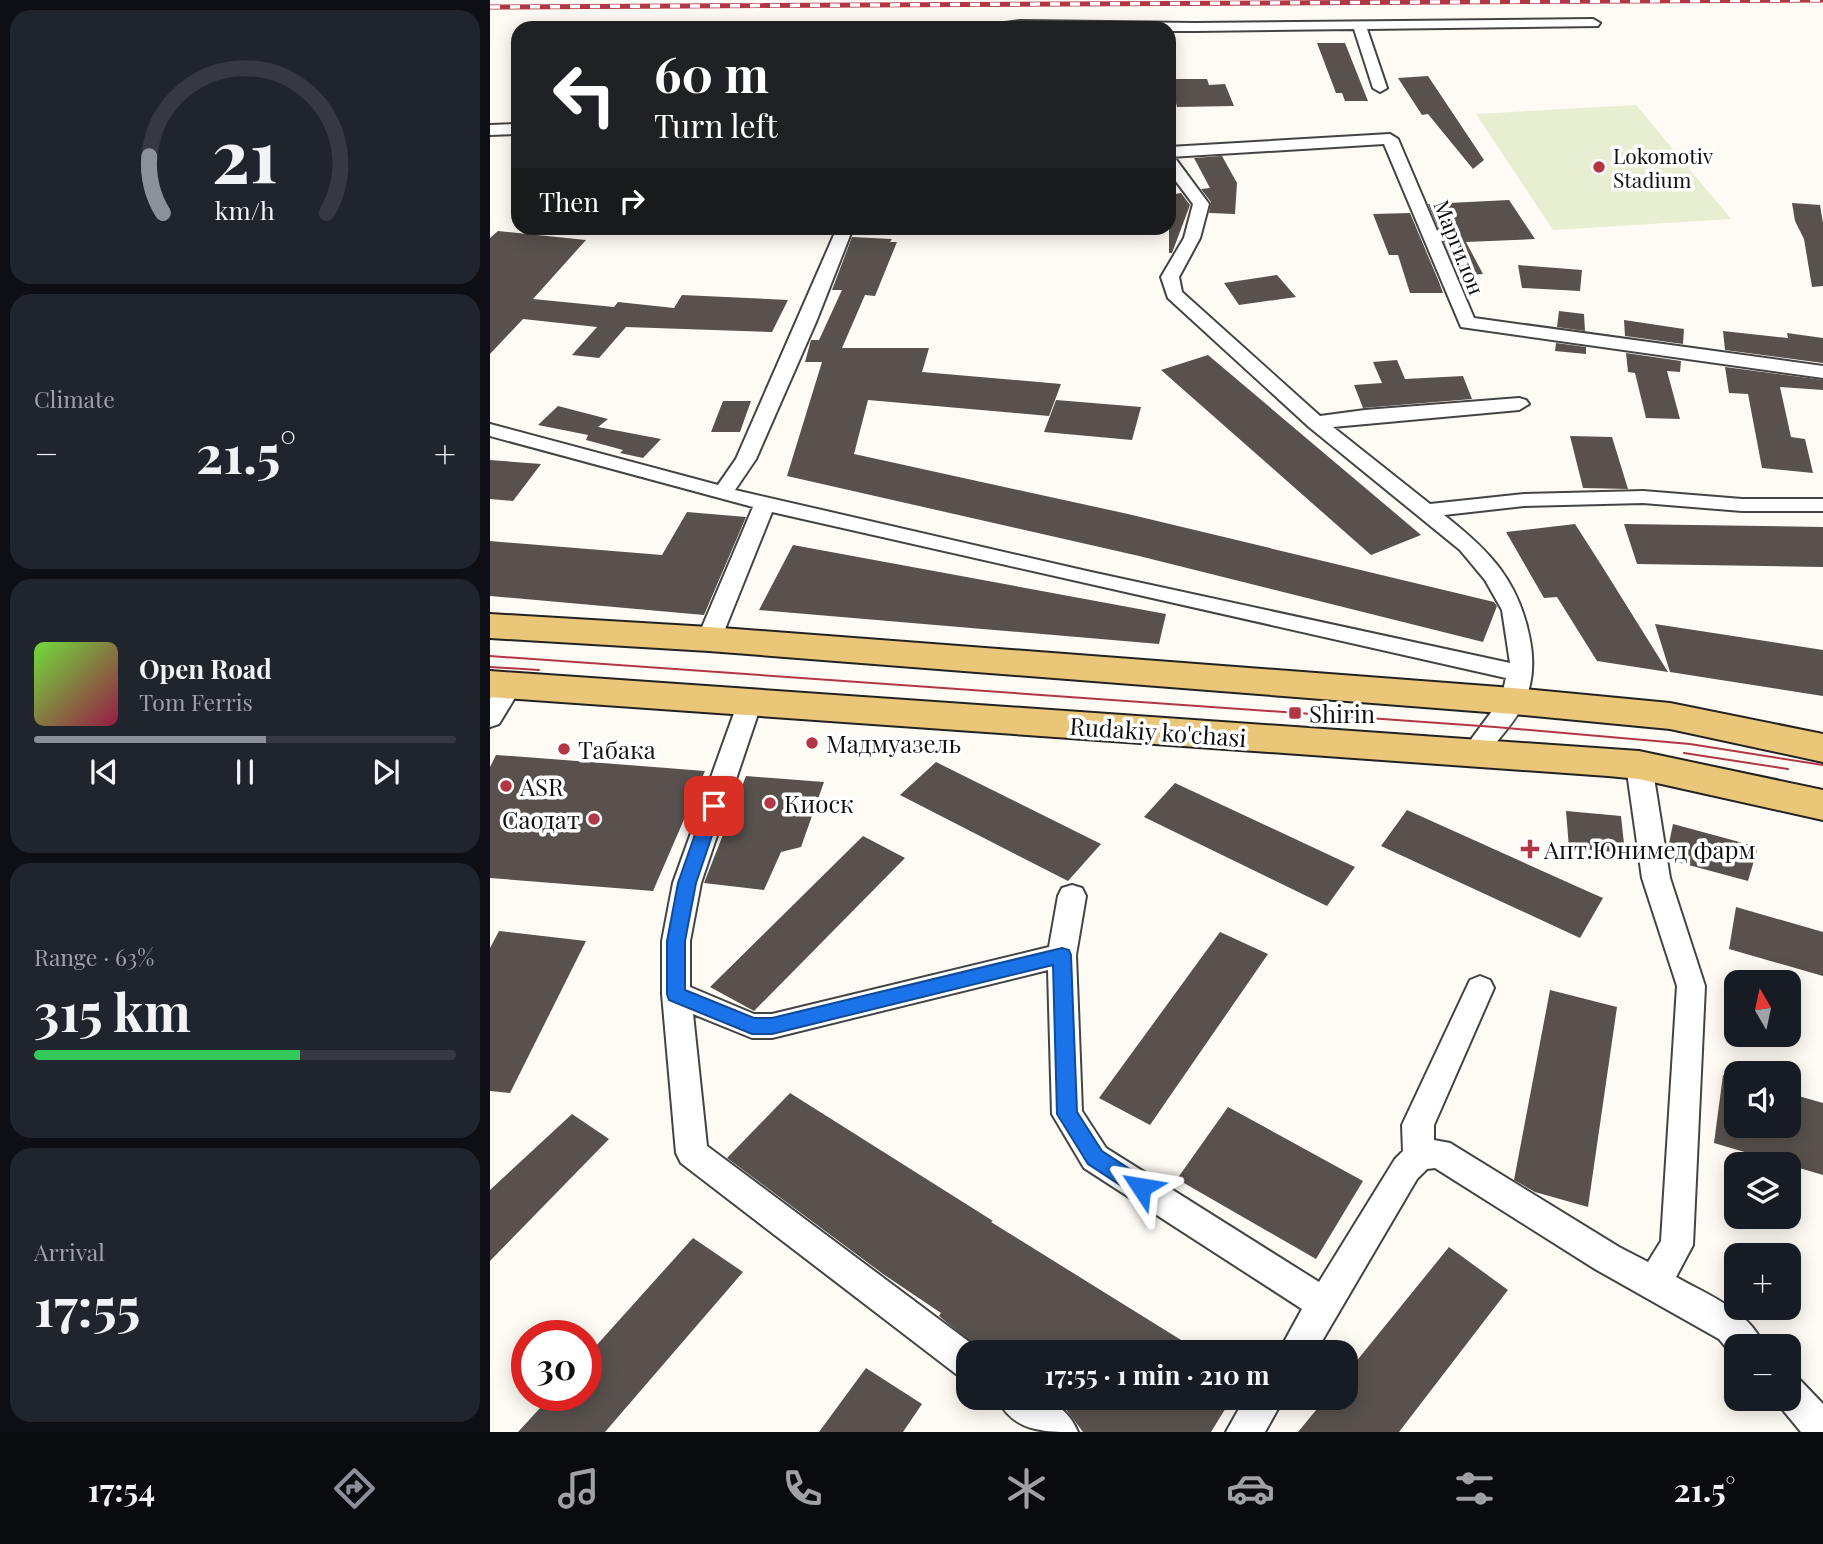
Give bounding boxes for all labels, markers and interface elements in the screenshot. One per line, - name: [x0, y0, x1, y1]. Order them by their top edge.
- text: 60 m: [654, 40, 769, 105]
- icon: left: [539, 49, 630, 140]
- text: Turn left: [654, 103, 778, 146]
- text: 21: [212, 105, 278, 202]
- place label: Lokomotiv Stadium: [1613, 141, 1714, 193]
- marker: Lokomotiv Stadium: [1591, 159, 1607, 175]
- icon: right: [613, 182, 651, 220]
- text: Then: [539, 184, 599, 219]
- text: km/h: [215, 193, 275, 226]
- street label: Маргилон: [1428, 195, 1492, 299]
- text: Climate: [34, 383, 115, 414]
- text: 21.5°: [196, 418, 296, 487]
- text: −: [34, 427, 59, 478]
- text: +: [434, 427, 456, 478]
- text: Open Road: [139, 651, 272, 686]
- text: Tom Ferris: [139, 686, 253, 717]
- place label: Shirin: [1309, 697, 1375, 729]
- marker: Shirin: [1287, 705, 1303, 721]
- street label: Rudakiy ko'chasi: [1068, 709, 1248, 753]
- place label: Мадмуазель: [826, 727, 961, 759]
- place label: Табака: [578, 733, 656, 765]
- marker: Мадмуазель: [804, 735, 820, 751]
- marker: Табака: [556, 741, 572, 757]
- icon: previous: [85, 753, 123, 791]
- icon: pause: [226, 753, 264, 791]
- icon: next: [367, 753, 405, 791]
- place label: ASR: [519, 770, 564, 802]
- pin: [684, 776, 744, 836]
- marker: ASR: [498, 778, 514, 794]
- icon: arrive: [695, 787, 733, 825]
- place label: Киоск: [784, 787, 854, 819]
- marker: Киоск: [762, 795, 778, 811]
- place label: Саодат: [502, 803, 580, 835]
- marker: Саодат: [586, 811, 602, 827]
- place label: Апт.Юнимед фарм: [1543, 833, 1755, 865]
- marker: Апт.Юнимед фарм: [1522, 841, 1538, 857]
- text: Range · 63%: [34, 941, 154, 972]
- north arrow: [1724, 970, 1801, 1046]
- map controls: [1724, 970, 1801, 1411]
- text: 315 km: [34, 976, 191, 1045]
- button: sound: [1724, 1061, 1801, 1138]
- position arrow: [1104, 1150, 1178, 1224]
- button: layers: [1724, 1152, 1801, 1229]
- text: Arrival: [34, 1236, 105, 1267]
- button: +: [1724, 1243, 1801, 1320]
- text: 17:55: [34, 1271, 140, 1340]
- speed limit sign: 30: [511, 1320, 602, 1411]
- button: −: [1724, 1334, 1801, 1411]
- text: 17:55 · 1 min · 210 m: [1045, 1357, 1269, 1392]
- icon: directions: [330, 1464, 379, 1513]
- icon: music: [554, 1464, 603, 1513]
- icon: phone: [778, 1464, 827, 1513]
- icon: climate: [1002, 1464, 1051, 1513]
- icon: car: [1226, 1464, 1275, 1513]
- icon: filters: [1450, 1464, 1499, 1513]
- text: 17:54: [87, 1467, 155, 1510]
- text: 21.5°: [1674, 1467, 1735, 1510]

